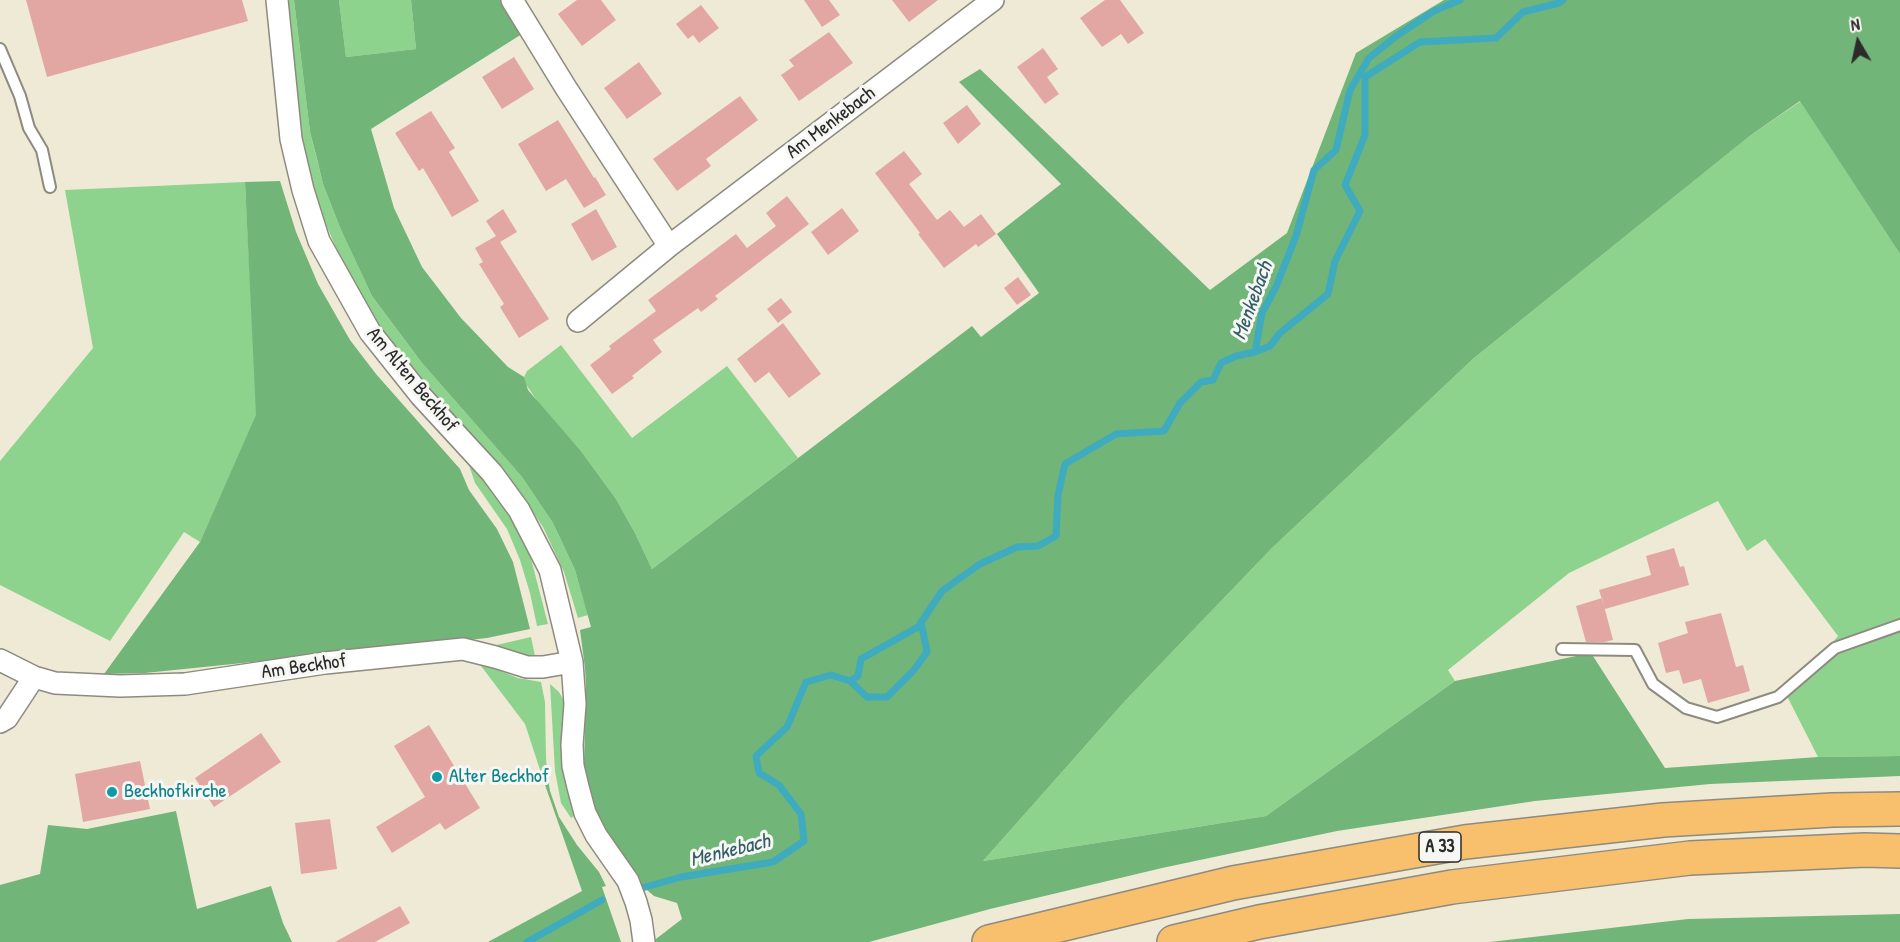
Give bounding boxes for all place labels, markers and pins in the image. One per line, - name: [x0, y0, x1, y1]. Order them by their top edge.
- place label: Alter Beckhof: [449, 765, 549, 789]
- marker: Alter Beckhof: [430, 770, 444, 784]
- place label: Beckhofkirche: [124, 780, 226, 804]
- marker: Beckhofkirche: [105, 785, 119, 799]

